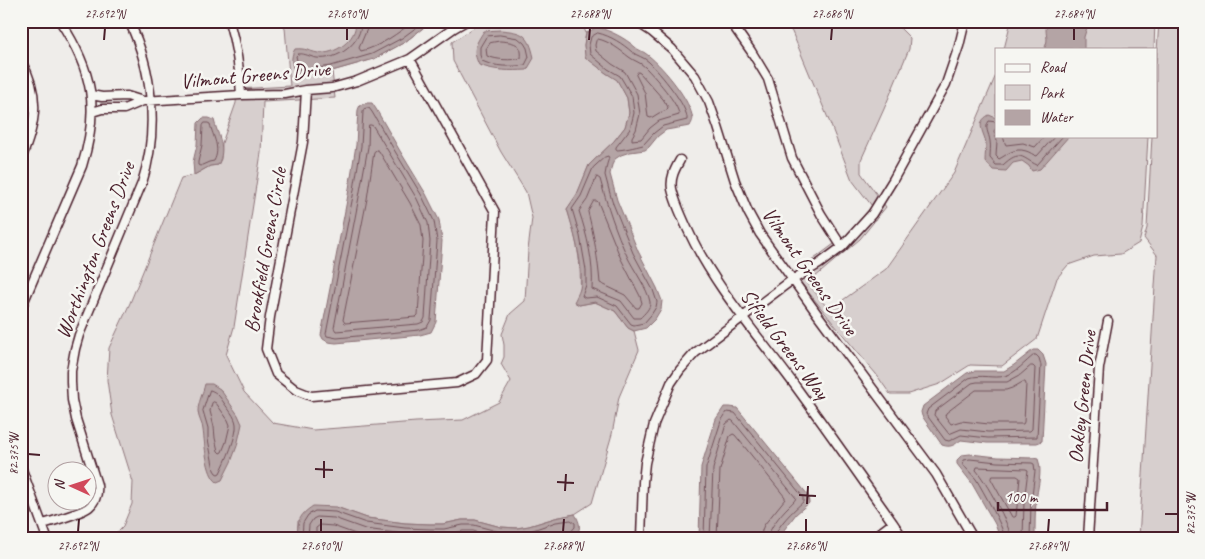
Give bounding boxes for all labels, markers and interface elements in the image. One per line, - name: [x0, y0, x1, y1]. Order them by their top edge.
- text: 27.692°N: [85, 6, 127, 22]
- text: 27.690°N: [327, 6, 369, 22]
- text: 27.688°N: [570, 6, 612, 22]
- text: 27.686°N: [812, 6, 854, 22]
- text: 27.684°N: [1054, 6, 1096, 22]
- legend: [995, 48, 1158, 138]
- street label: Vilmont Greens Drive: [179, 55, 332, 94]
- text: Road: [1040, 58, 1067, 77]
- text: Park: [1040, 84, 1065, 103]
- text: Water: [1040, 108, 1074, 127]
- street label: Worthington Greens Drive: [49, 156, 141, 342]
- street label: Brookfield Greens Circle: [238, 163, 293, 335]
- street label: Vilmont Greens Drive: [756, 202, 864, 341]
- street label: Sifield Greens Way: [735, 284, 836, 406]
- street label: Oakley Green Drive: [1062, 328, 1102, 465]
- text: 82.375°W: [6, 431, 22, 475]
- north arrow: [48, 462, 98, 512]
- text: N: [51, 478, 68, 490]
- scale bar: [998, 479, 1106, 511]
- text: 100 m: [1005, 488, 1039, 507]
- text: 82.375°W: [1183, 491, 1199, 535]
- text: 27.692°N: [58, 538, 100, 554]
- text: 27.690°N: [301, 538, 343, 554]
- text: 27.688°N: [543, 538, 585, 554]
- text: 27.686°N: [786, 538, 828, 554]
- text: 27.684°N: [1028, 538, 1070, 554]

